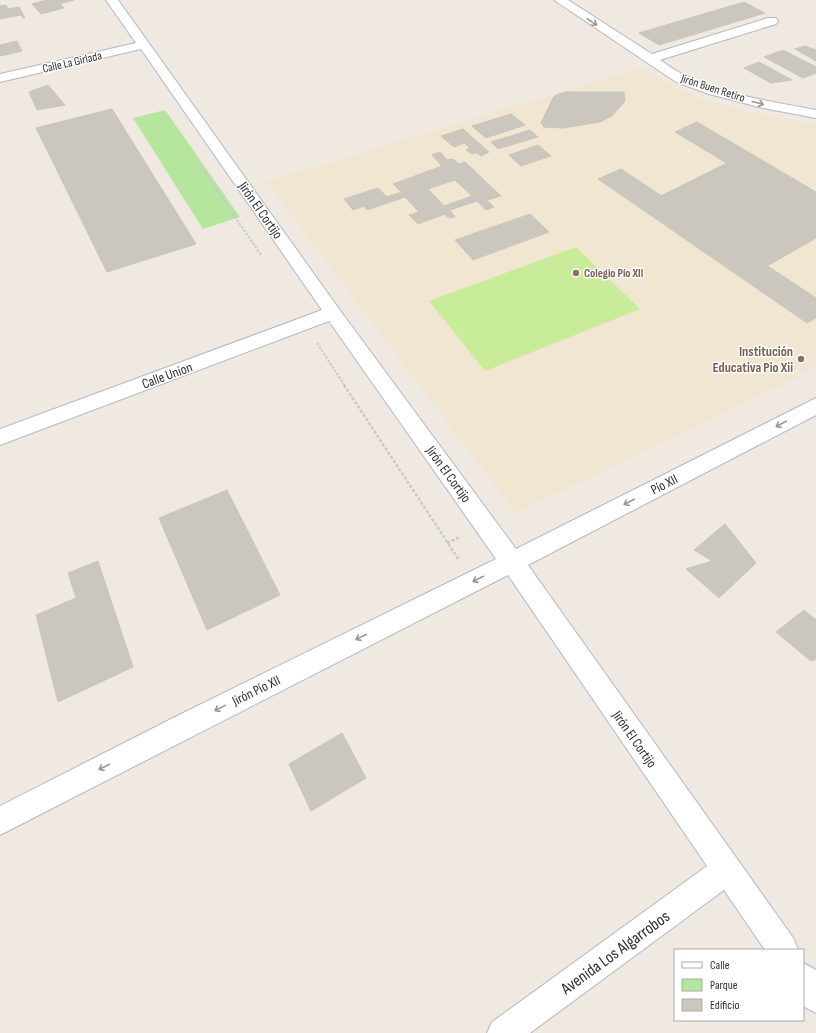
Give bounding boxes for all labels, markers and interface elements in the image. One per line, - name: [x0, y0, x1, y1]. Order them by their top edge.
- one-way arrow: [587, 17, 598, 26]
- street label: Calle La Girlada: [41, 48, 104, 77]
- street label: Jirón Buen Retiro: [678, 71, 747, 106]
- one-way arrow: [751, 99, 764, 107]
- street label: Jirón El Cortijo: [234, 178, 287, 242]
- place label: Colegio Pío XII: [584, 266, 643, 281]
- marker: Colegio Pío XII: [571, 268, 581, 278]
- place label: Institución Educativa Pio Xii: [713, 343, 793, 376]
- marker: Institución Educativa Pio Xii: [796, 354, 806, 364]
- street label: Calle Union: [140, 359, 195, 392]
- one-way arrow: [776, 420, 788, 428]
- street label: Jirón El Cortijo: [422, 442, 475, 506]
- street label: Pío XII: [648, 470, 681, 498]
- one-way arrow: [623, 499, 635, 507]
- one-way arrow: [472, 576, 484, 584]
- one-way arrow: [356, 634, 368, 642]
- street label: Jirón Pío XII: [228, 672, 283, 710]
- one-way arrow: [214, 705, 226, 712]
- street label: Jirón El Cortijo: [608, 707, 661, 771]
- one-way arrow: [98, 764, 110, 771]
- street label: Avenida Los Algarrobos: [556, 907, 674, 1000]
- legend: [674, 949, 804, 1021]
- text: Calle: [710, 958, 730, 973]
- text: Parque: [710, 978, 738, 993]
- text: Edificio: [710, 998, 739, 1013]

